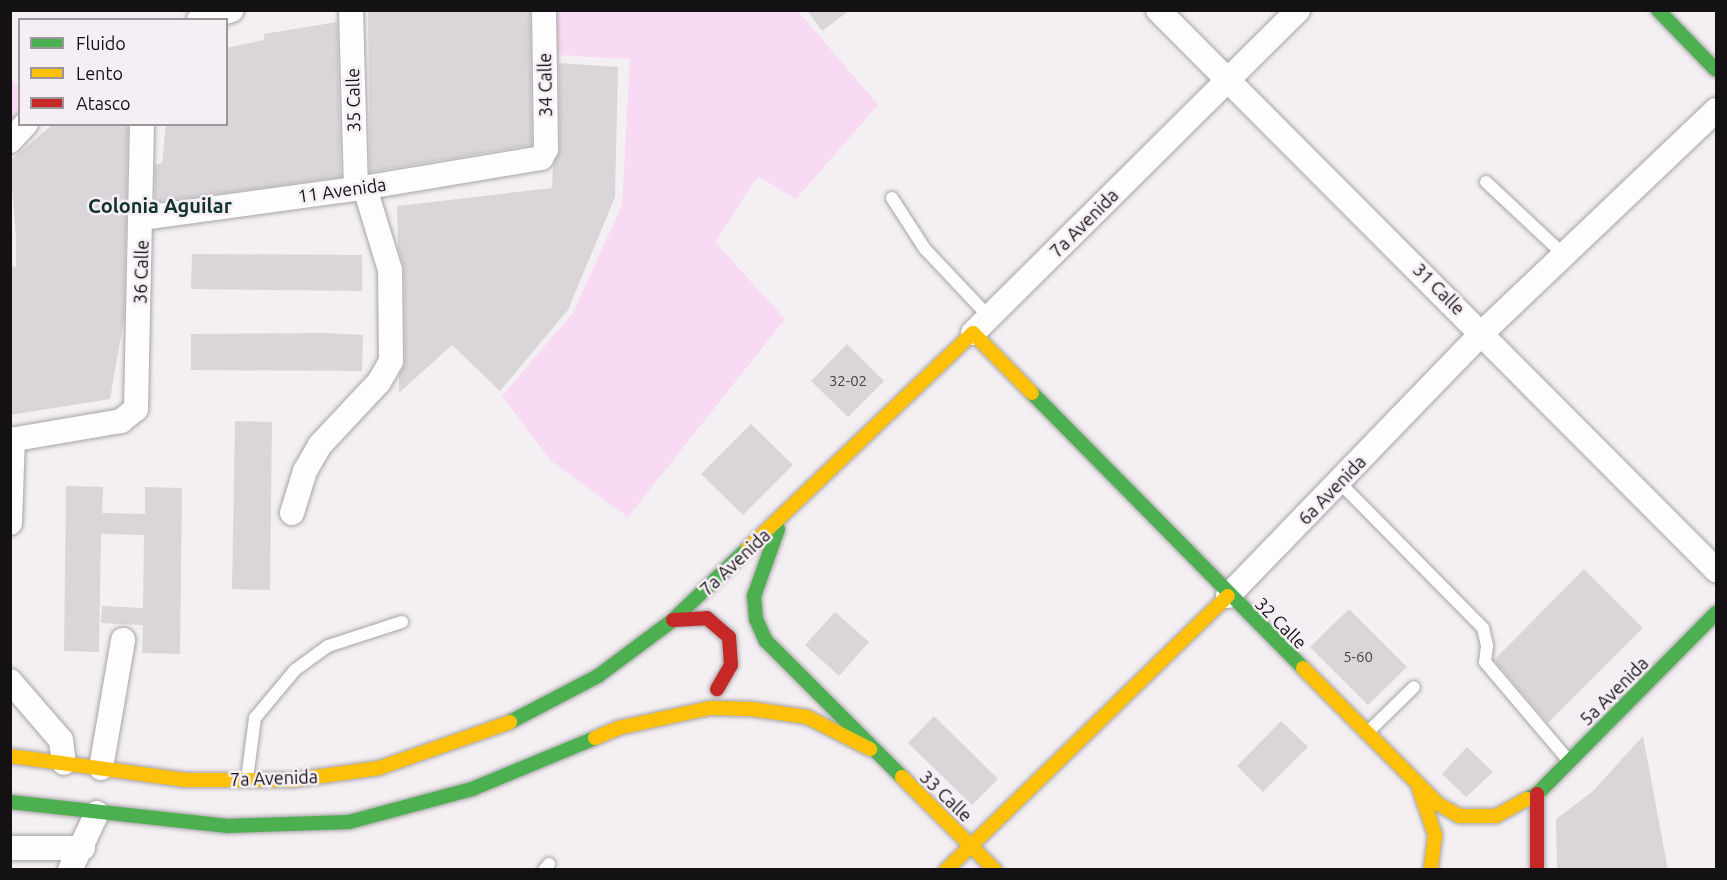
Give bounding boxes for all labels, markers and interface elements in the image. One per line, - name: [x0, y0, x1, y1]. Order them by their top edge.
- legend: [18, 18, 228, 126]
- text: Fluido: [76, 33, 126, 53]
- street label: 34 Calle: [534, 53, 556, 117]
- text: Lento: [76, 63, 123, 83]
- street label: 35 Calle: [342, 68, 364, 132]
- text: Atasco: [76, 93, 131, 113]
- street label: 11 Avenida: [296, 173, 388, 207]
- street label: 7a Avenida: [1045, 184, 1123, 262]
- district label: Colonia Aguilar: [88, 193, 232, 217]
- street label: 36 Calle: [129, 240, 153, 304]
- street label: 31 Calle: [1409, 259, 1469, 319]
- house number: 32-02: [829, 372, 867, 390]
- street label: 6a Avenida: [1294, 451, 1370, 529]
- street label: 7a Avenida: [695, 524, 775, 600]
- street label: 32 Calle: [1251, 593, 1311, 653]
- house number: 5-60: [1343, 648, 1373, 666]
- street label: 5a Avenida: [1575, 652, 1653, 730]
- street label: 7a Avenida: [230, 766, 318, 790]
- street label: 33 Calle: [915, 766, 977, 826]

